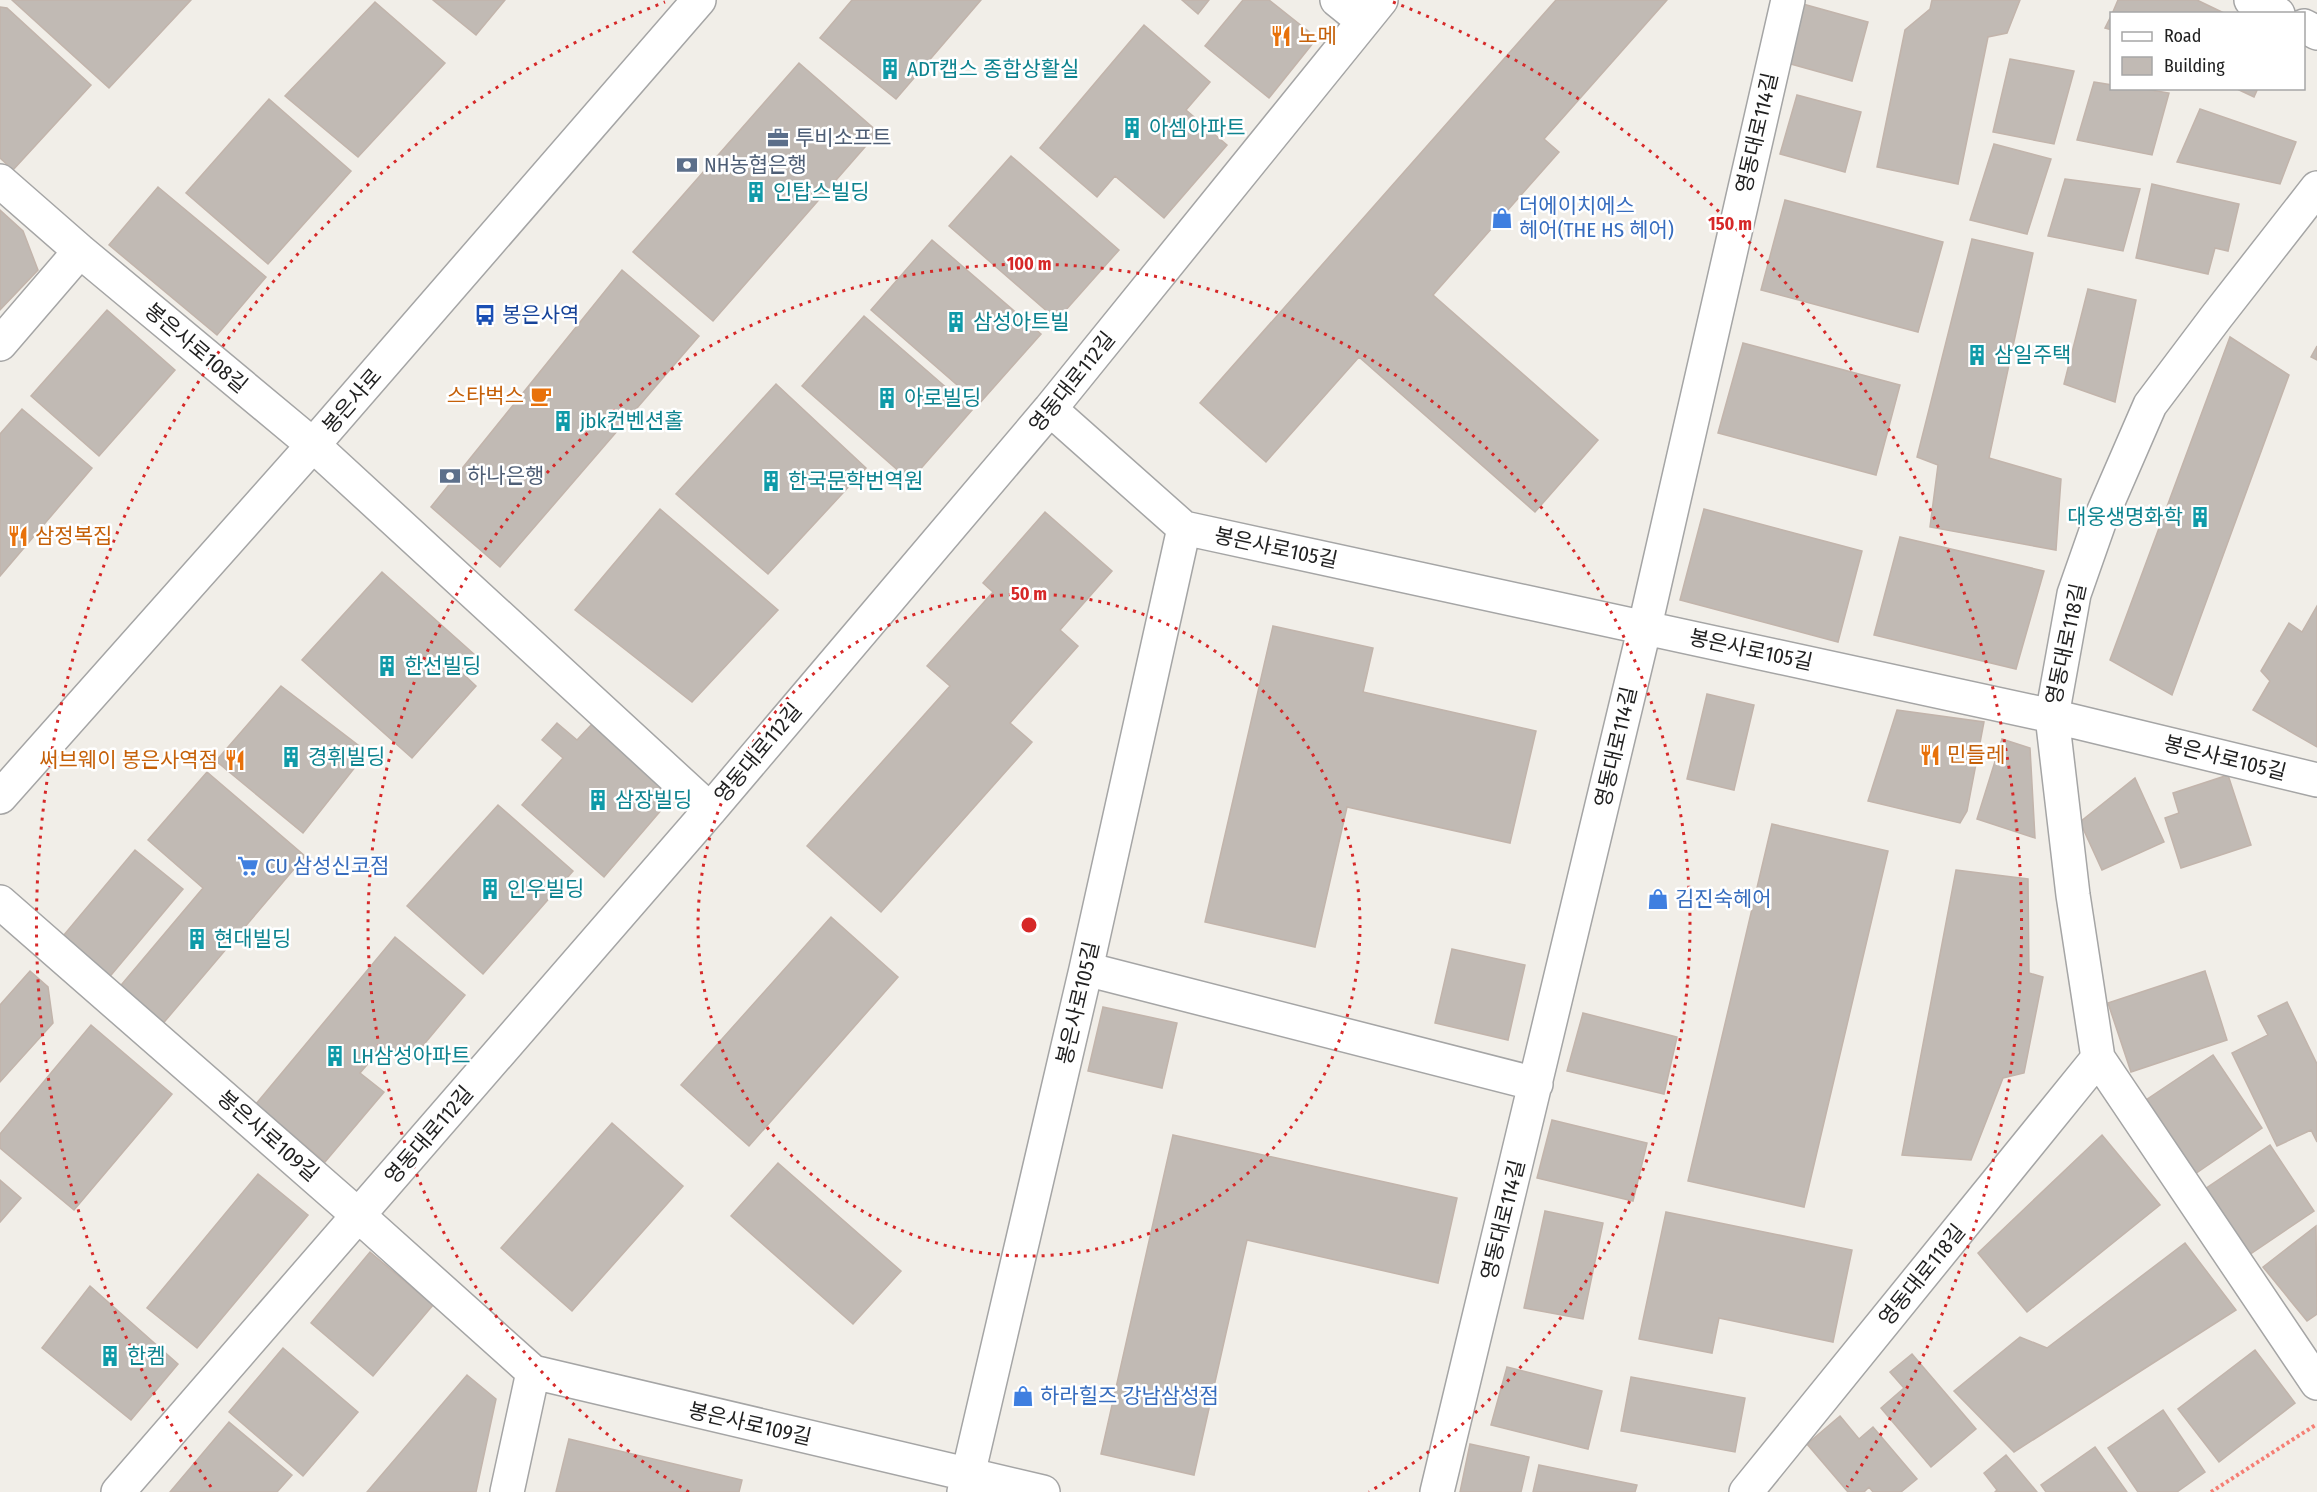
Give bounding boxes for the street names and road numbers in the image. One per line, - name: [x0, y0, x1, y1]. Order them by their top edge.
- street label: 영동대로114길: [1731, 70, 1783, 196]
- street label: 봉은사로108길: [139, 297, 253, 399]
- street label: 영동대로112길: [1024, 326, 1120, 438]
- street label: 봉은사로: [317, 363, 387, 439]
- street label: 봉은사로105길: [1212, 522, 1340, 574]
- street label: 영동대로118길: [2040, 581, 2092, 707]
- street label: 봉은사로105길: [1687, 624, 1815, 676]
- street label: 영동대로114길: [1590, 684, 1642, 810]
- street label: 영동대로112길: [709, 698, 807, 808]
- street label: 봉은사로105길: [2161, 730, 2289, 786]
- street label: 봉은사로105길: [1051, 939, 1105, 1067]
- street label: 영동대로112길: [379, 1080, 479, 1190]
- street label: 봉은사로109길: [212, 1085, 324, 1187]
- street label: 영동대로114길: [1476, 1157, 1530, 1283]
- street label: 영동대로118길: [1873, 1219, 1971, 1331]
- street label: 봉은사로109길: [686, 1397, 814, 1451]

